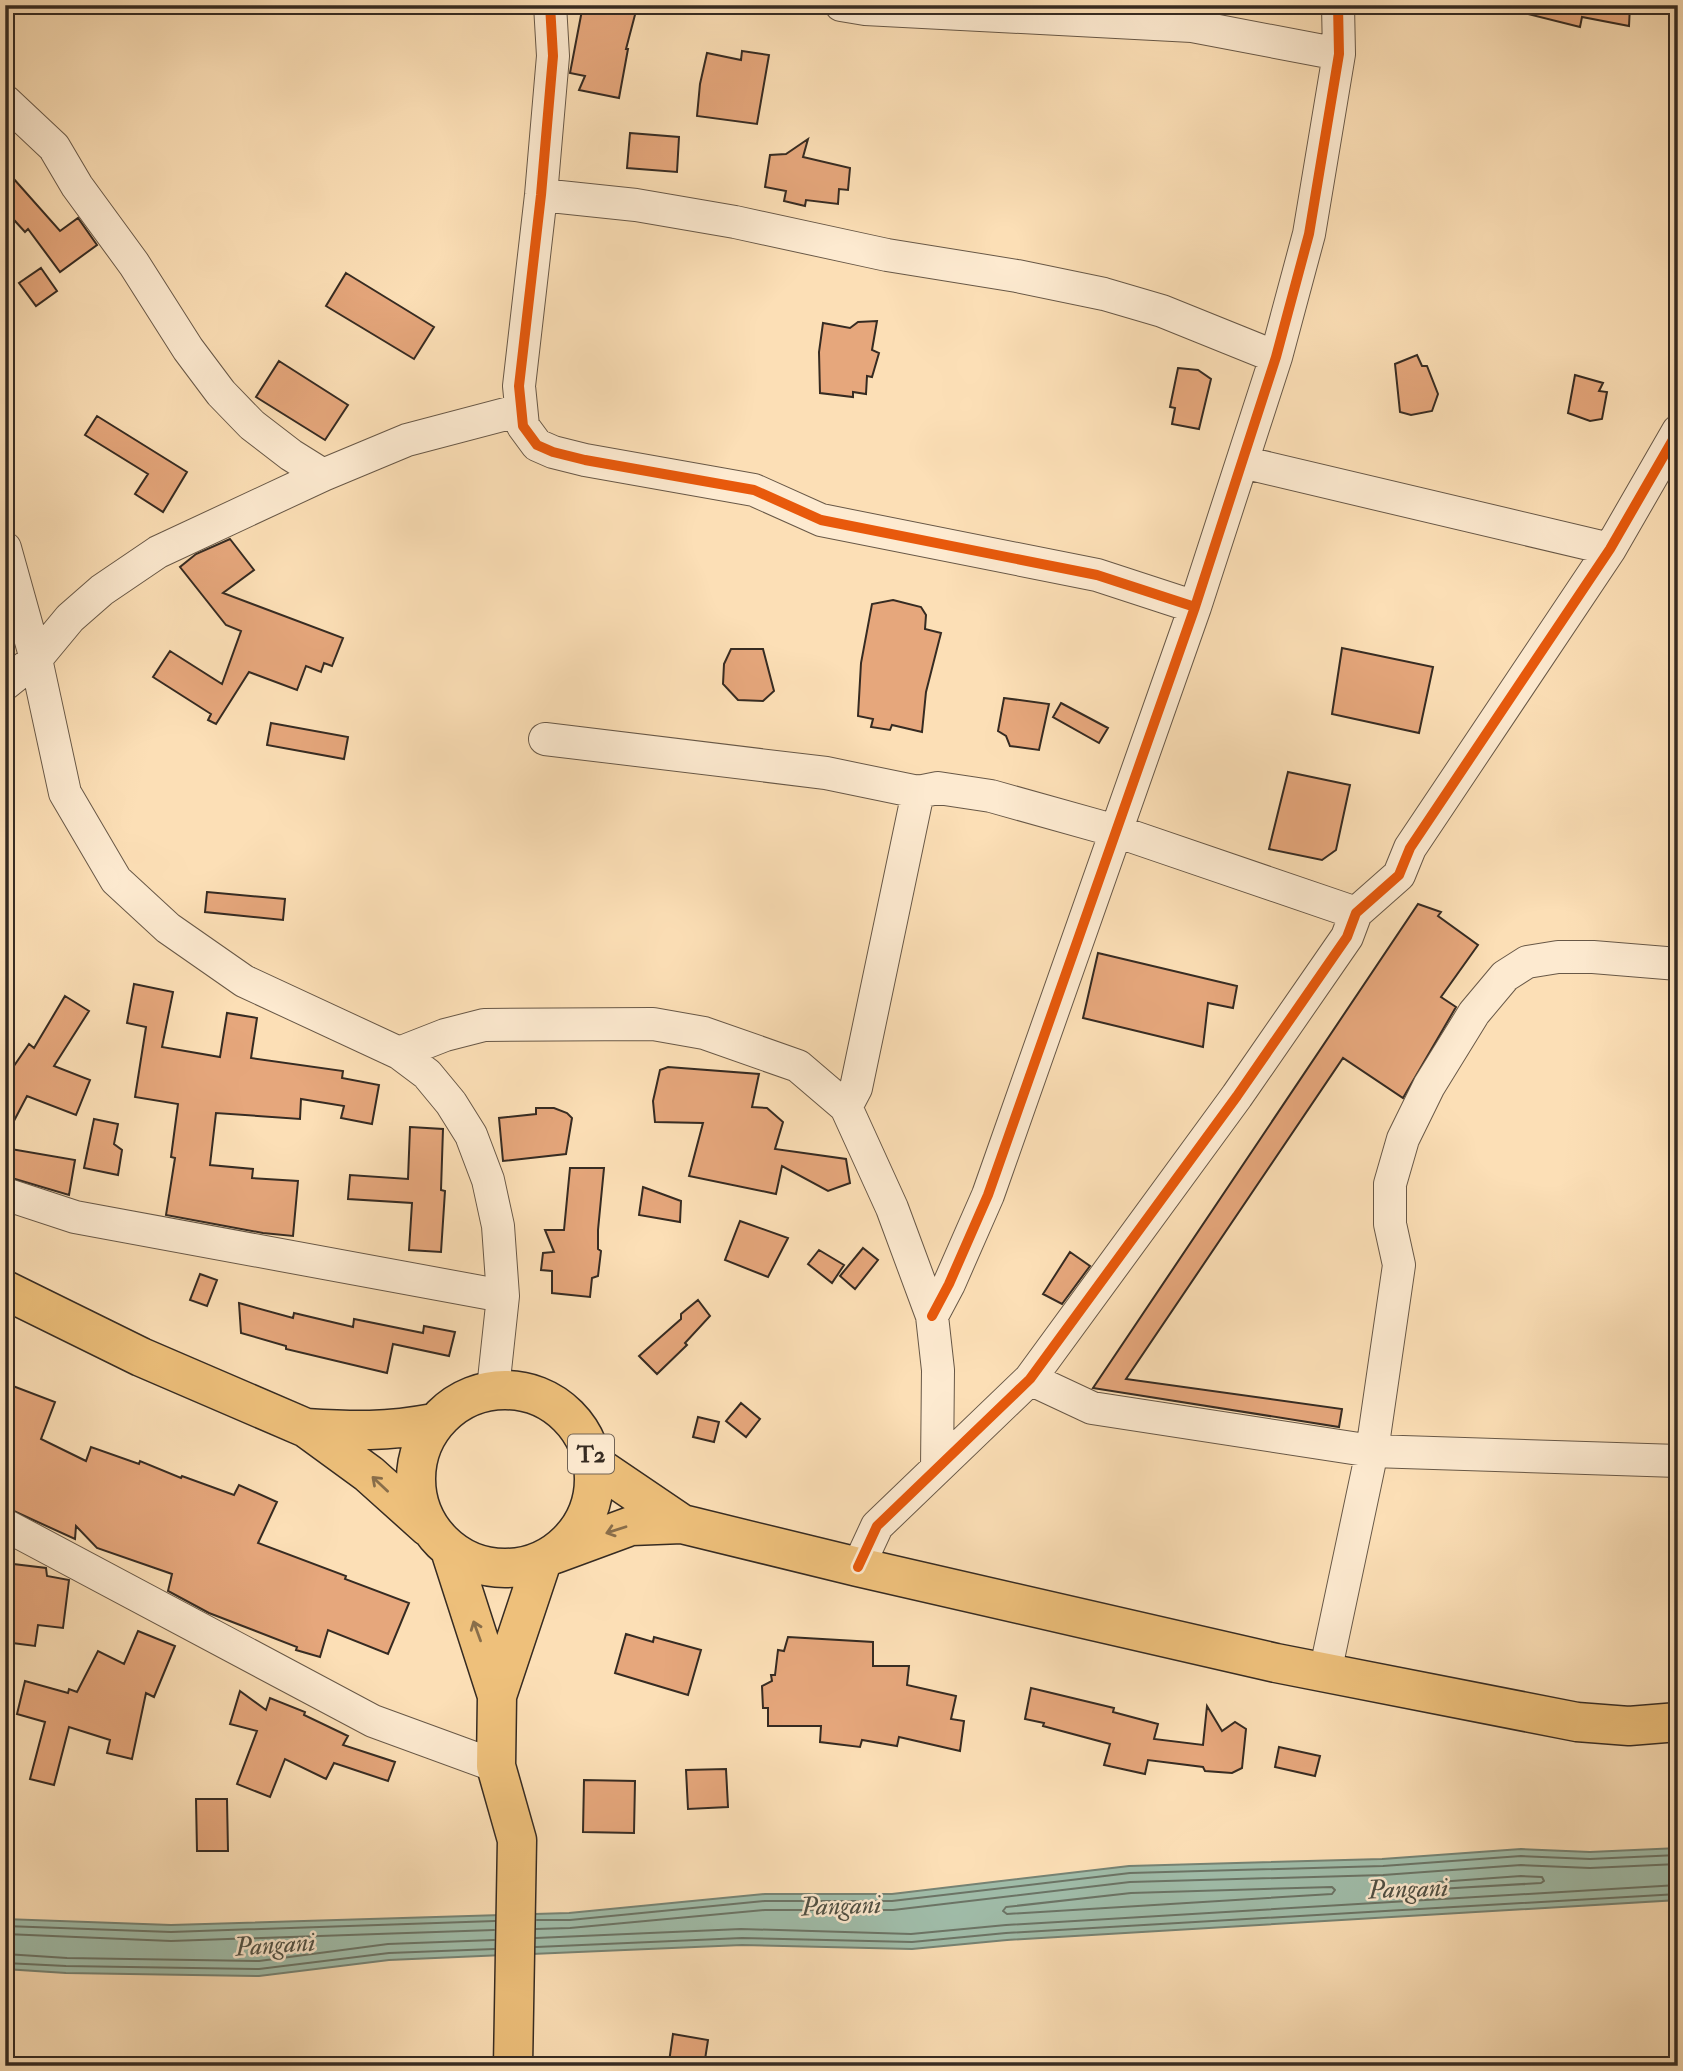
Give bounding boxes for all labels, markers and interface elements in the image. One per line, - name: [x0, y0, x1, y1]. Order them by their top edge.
- road number: T2: [568, 1434, 614, 1474]
- one-way arrow: [371, 1476, 389, 1492]
- one-way arrow: [606, 1525, 628, 1538]
- one-way arrow: [470, 1621, 482, 1643]
- water label: Pangani: [1366, 1872, 1449, 1906]
- water label: Pangani: [799, 1889, 882, 1923]
- water label: Pangani: [233, 1926, 316, 1964]

